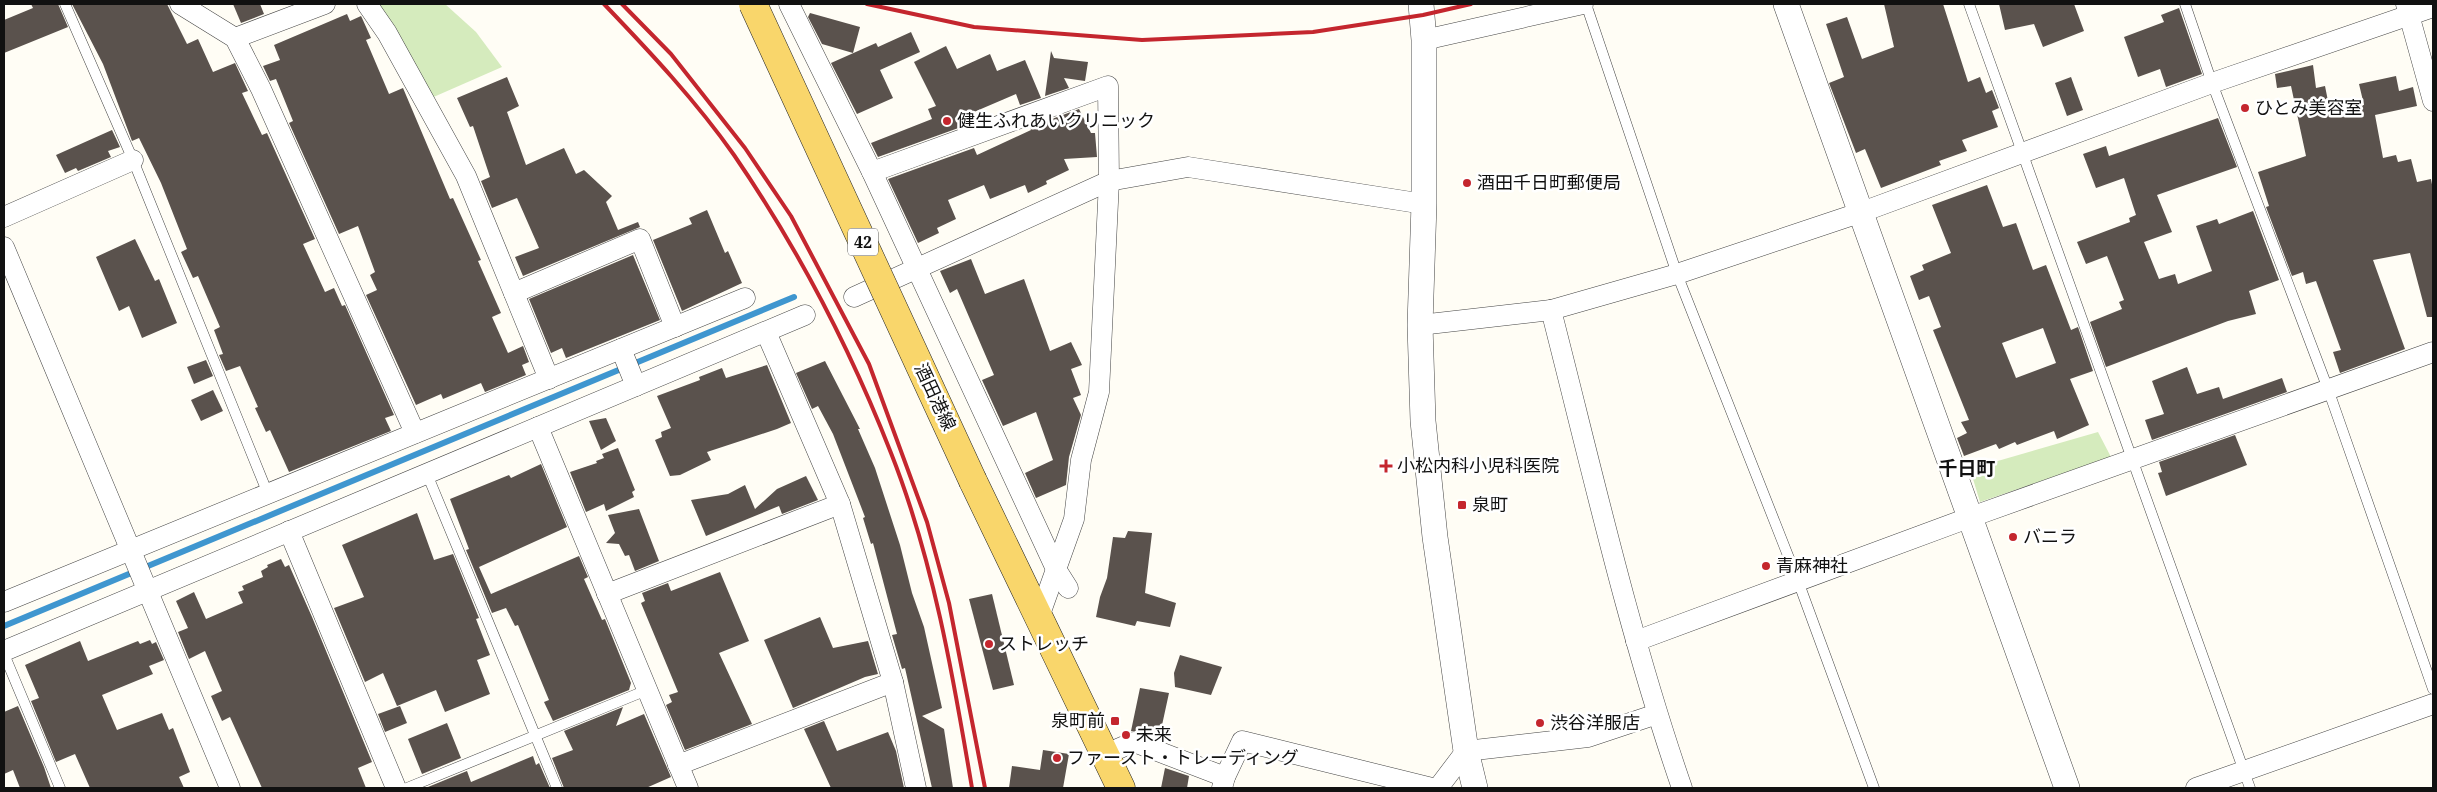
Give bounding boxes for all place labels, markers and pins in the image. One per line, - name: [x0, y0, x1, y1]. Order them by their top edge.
- place label: ひとみ美容室: [2255, 95, 2362, 119]
- marker: ひとみ美容室: [2239, 102, 2251, 114]
- place label: 健生ふれあいクリニック: [957, 108, 1155, 132]
- marker: 健生ふれあいクリニック: [941, 115, 953, 127]
- place label: 酒田千日町郵便局: [1477, 170, 1621, 194]
- marker: 酒田千日町郵便局: [1461, 177, 1473, 189]
- place label: 小松内科小児科医院: [1397, 453, 1559, 477]
- marker: 小松内科小児科医院: [1379, 459, 1393, 473]
- place label: 泉町: [1472, 492, 1508, 516]
- marker: 泉町: [1456, 499, 1468, 511]
- place label: バニラ: [2023, 524, 2077, 548]
- marker: バニラ: [2007, 531, 2019, 543]
- place label: 青麻神社: [1776, 553, 1848, 577]
- marker: 青麻神社: [1760, 560, 1772, 572]
- place label: ストレッチ: [999, 631, 1089, 655]
- marker: ストレッチ: [983, 638, 995, 650]
- place label: 泉町前: [1051, 708, 1105, 732]
- place label: 渋谷洋服店: [1550, 710, 1640, 734]
- marker: 泉町前: [1109, 715, 1121, 727]
- marker: 渋谷洋服店: [1534, 717, 1546, 729]
- place label: 未来: [1136, 722, 1172, 746]
- marker: 未来: [1120, 729, 1132, 741]
- place label: ファースト・トレーディング: [1067, 745, 1299, 769]
- marker: ファースト・トレーディング: [1051, 752, 1063, 764]

